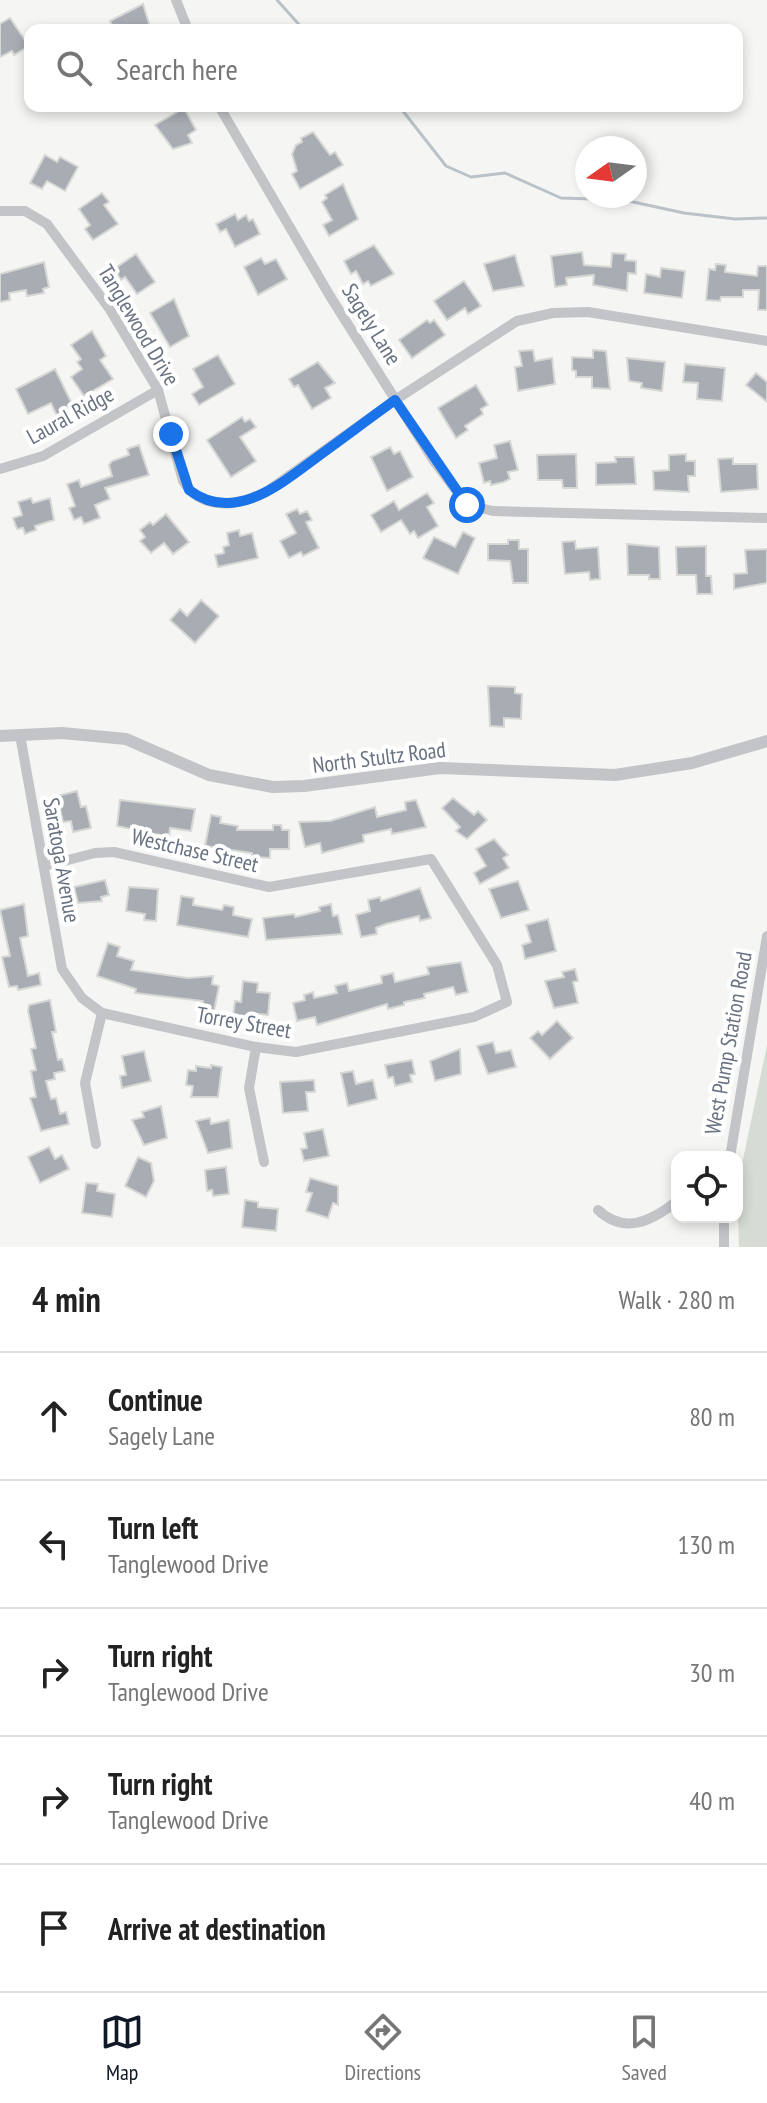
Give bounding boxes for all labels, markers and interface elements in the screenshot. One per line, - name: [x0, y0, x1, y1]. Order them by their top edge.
- search box: [24, 24, 743, 112]
- icon: search: [52, 46, 96, 90]
- text: Search here: [116, 49, 238, 88]
- north arrow: [575, 136, 647, 208]
- street label: Tanglewood Drive: [92, 260, 186, 390]
- street label: Sagely Lane: [336, 278, 408, 370]
- street label: Laural Ridge: [22, 380, 118, 450]
- route end: [153, 416, 189, 452]
- route start: [449, 487, 485, 523]
- street label: North Stultz Road: [311, 735, 447, 779]
- street label: Saratoga Avenue: [37, 795, 87, 925]
- street label: Westchase Street: [129, 822, 261, 878]
- street label: West Pump Station Road: [698, 949, 758, 1137]
- street label: Torrey Street: [194, 1000, 294, 1044]
- map controls: [671, 1151, 743, 1223]
- button: locate: [671, 1151, 743, 1223]
- text: 4 min: [32, 1277, 101, 1321]
- text: Walk · 280 m: [618, 1283, 735, 1316]
- text: Continue: [108, 1380, 203, 1419]
- icon: ahead: [32, 1394, 76, 1438]
- text: 80 m: [689, 1400, 735, 1433]
- text: Sagely Lane: [108, 1419, 215, 1452]
- text: Turn left: [108, 1508, 198, 1547]
- icon: left: [32, 1522, 76, 1566]
- text: 130 m: [677, 1528, 735, 1561]
- text: Tanglewood Drive: [108, 1547, 269, 1580]
- text: Turn right: [108, 1636, 212, 1675]
- icon: right: [32, 1650, 76, 1694]
- text: 30 m: [689, 1656, 735, 1689]
- text: Tanglewood Drive: [108, 1675, 269, 1708]
- text: Turn right: [108, 1764, 212, 1803]
- icon: right: [32, 1778, 76, 1822]
- text: 40 m: [689, 1784, 735, 1817]
- text: Tanglewood Drive: [108, 1803, 269, 1836]
- icon: arrive: [32, 1906, 76, 1950]
- text: Arrive at destination: [108, 1909, 326, 1948]
- tab: Map: [100, 2010, 144, 2086]
- tab: Directions: [345, 2010, 421, 2086]
- tab: Saved: [621, 2010, 667, 2086]

